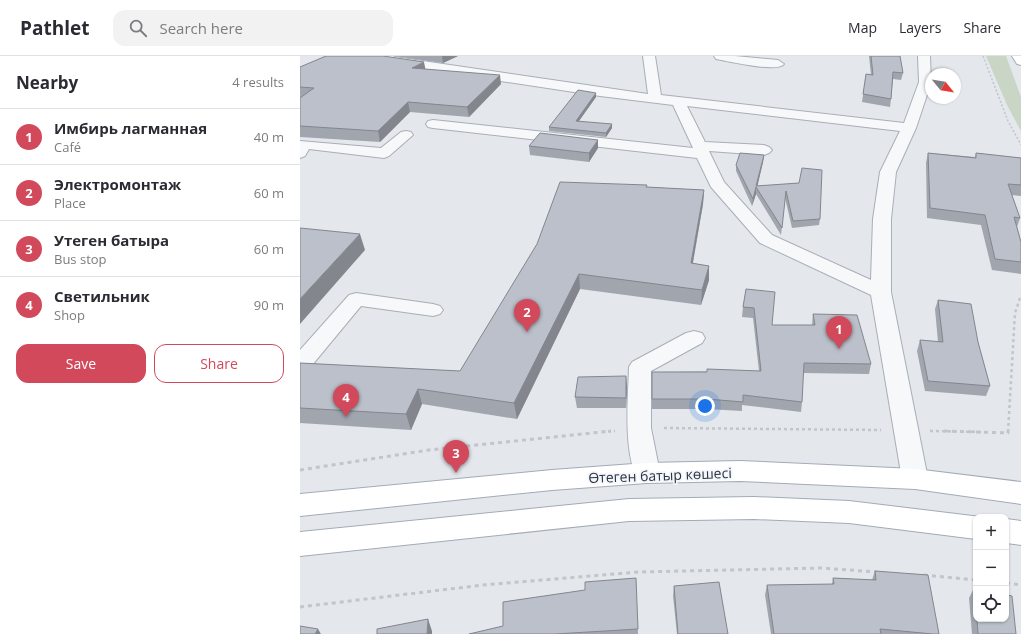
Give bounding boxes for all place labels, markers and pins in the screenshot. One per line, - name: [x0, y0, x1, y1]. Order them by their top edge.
- pin: 2: [514, 299, 540, 332]
- pin: 1: [826, 316, 852, 349]
- pin: 4: [333, 384, 359, 417]
- pin: 3: [443, 440, 469, 473]

